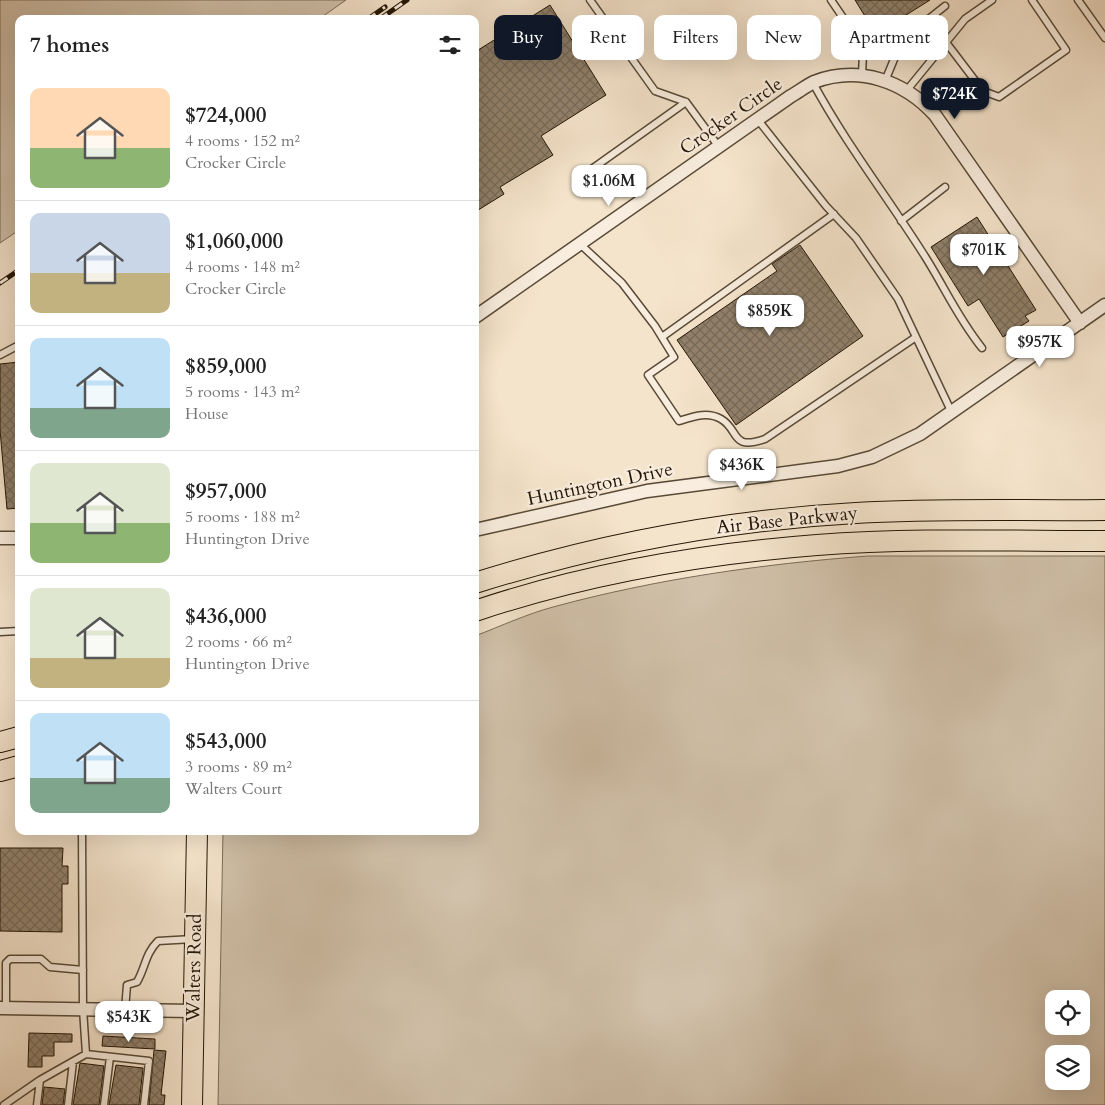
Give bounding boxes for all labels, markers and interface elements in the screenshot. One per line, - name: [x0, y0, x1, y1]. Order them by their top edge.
- chip: Buy: [494, 15, 562, 60]
- chip: Rent: [572, 15, 644, 60]
- chip: Filters: [654, 15, 737, 60]
- chip: New: [747, 15, 821, 60]
- chip: Apartment: [831, 15, 948, 60]
- text: 7 homes: [30, 31, 109, 60]
- icon: filters: [436, 31, 464, 59]
- street label: Crocker Circle: [674, 71, 788, 161]
- pin: $724K: [920, 78, 990, 120]
- text: $724K: [932, 83, 978, 105]
- text: $724,000: [185, 101, 266, 130]
- icon: home: [70, 108, 130, 168]
- text: 4 rooms · 152 m²: [185, 130, 300, 152]
- text: Crocker Circle: [185, 152, 286, 174]
- pin: $1.06M: [568, 164, 650, 207]
- text: $1.06M: [583, 170, 635, 192]
- text: $1,060,000: [185, 227, 283, 256]
- icon: home: [70, 233, 130, 293]
- pin: $701K: [949, 234, 1019, 276]
- text: $701K: [961, 239, 1007, 261]
- text: 4 rooms · 148 m²: [185, 256, 300, 278]
- text: Crocker Circle: [185, 278, 286, 300]
- pin: $859K: [735, 294, 805, 337]
- text: $859K: [747, 300, 793, 322]
- pin: $957K: [1005, 326, 1075, 368]
- text: $957K: [1017, 331, 1063, 353]
- text: $859,000: [185, 352, 266, 381]
- icon: home: [70, 358, 130, 418]
- text: 5 rooms · 143 m²: [185, 381, 300, 403]
- text: House: [185, 403, 228, 425]
- pin: $436K: [707, 448, 777, 491]
- text: $436K: [719, 454, 765, 476]
- street label: Huntington Drive: [525, 456, 675, 512]
- text: $957,000: [185, 477, 266, 506]
- icon: home: [70, 483, 130, 543]
- street label: Air Base Parkway: [715, 500, 859, 540]
- text: 5 rooms · 188 m²: [185, 506, 300, 528]
- text: Huntington Drive: [185, 528, 310, 550]
- text: $436,000: [185, 602, 266, 631]
- icon: home: [70, 608, 130, 668]
- text: 2 rooms · 66 m²: [185, 631, 292, 653]
- text: Huntington Drive: [185, 653, 310, 675]
- text: $543,000: [185, 727, 266, 756]
- icon: home: [70, 733, 130, 793]
- text: 3 rooms · 89 m²: [185, 756, 292, 778]
- text: Walters Court: [185, 778, 282, 800]
- street label: Walters Road: [180, 913, 208, 1024]
- map controls: [1045, 990, 1090, 1090]
- button: locate: [1045, 990, 1090, 1035]
- pin: $543K: [94, 1000, 164, 1043]
- text: $543K: [106, 1006, 152, 1028]
- button: layers: [1045, 1045, 1090, 1090]

